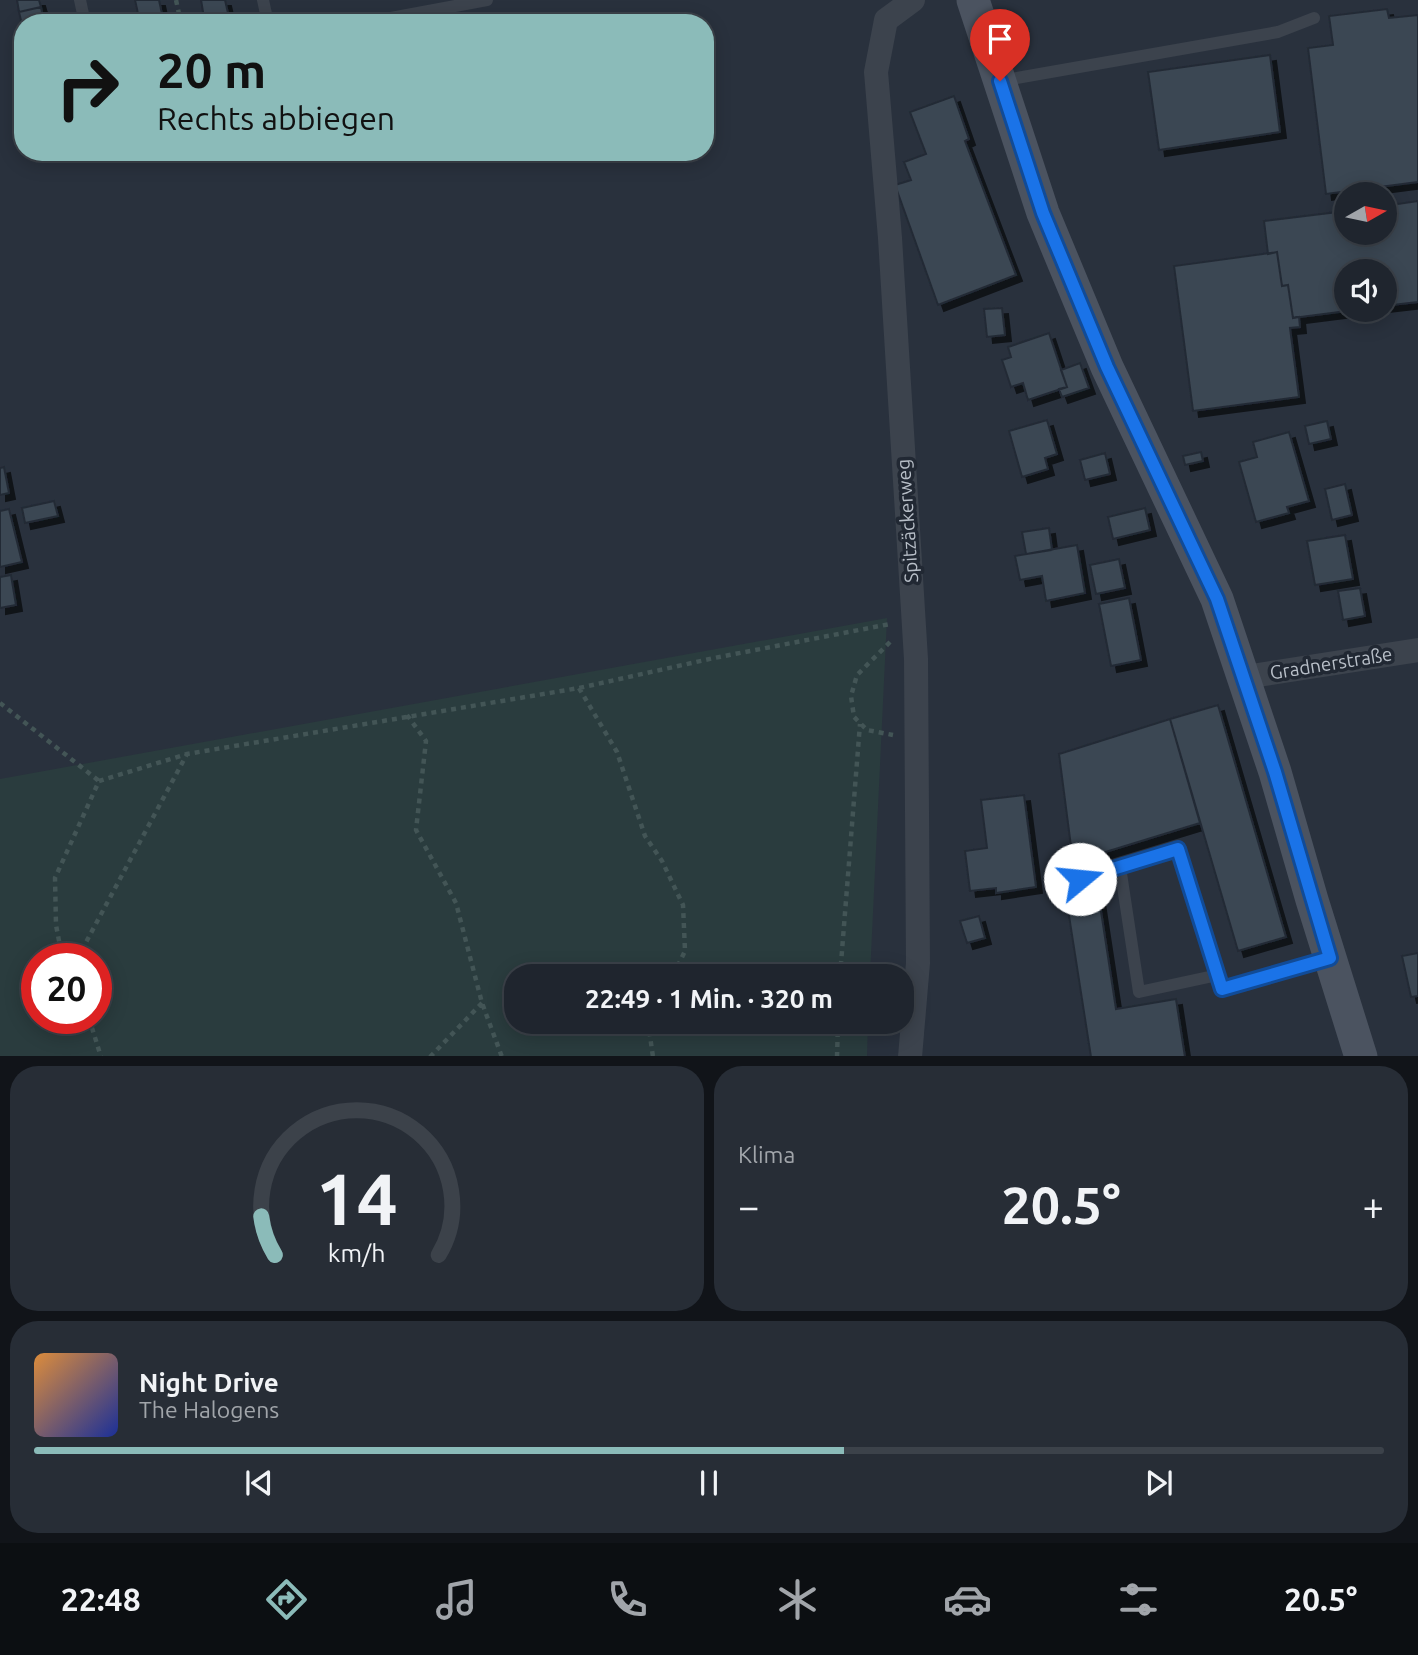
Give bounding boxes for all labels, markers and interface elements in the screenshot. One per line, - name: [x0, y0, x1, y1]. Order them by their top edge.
- pin: [970, 9, 1030, 81]
- icon: arrive: [981, 20, 1019, 58]
- icon: right: [42, 42, 133, 133]
- text: 20 m: [157, 42, 266, 97]
- text: Rechts abbiegen: [157, 100, 395, 136]
- north arrow: [1334, 182, 1396, 245]
- map controls: [1334, 182, 1397, 322]
- button: sound: [1334, 259, 1397, 322]
- street label: Spitzäckerweg: [892, 458, 922, 584]
- street label: Gradnerstraße: [1268, 642, 1394, 684]
- position arrow: [1043, 842, 1117, 916]
- speed limit sign: 20: [21, 943, 112, 1034]
- text: 22:49 · 1 Min. · 320 m: [585, 984, 833, 1013]
- text: Klima: [738, 1142, 795, 1167]
- text: 14: [316, 1157, 398, 1239]
- text: 20.5°: [1001, 1176, 1121, 1234]
- text: −: [738, 1185, 759, 1227]
- text: +: [1363, 1185, 1384, 1227]
- text: km/h: [328, 1238, 386, 1266]
- text: Night Drive: [139, 1368, 279, 1397]
- text: The Halogens: [139, 1397, 279, 1422]
- icon: previous: [240, 1464, 278, 1502]
- icon: pause: [690, 1464, 728, 1502]
- icon: next: [1140, 1464, 1178, 1502]
- icon: directions: [262, 1575, 311, 1624]
- icon: music: [432, 1575, 481, 1624]
- icon: phone: [603, 1575, 652, 1624]
- icon: climate: [773, 1575, 822, 1624]
- icon: car: [943, 1575, 992, 1624]
- icon: filters: [1114, 1575, 1163, 1624]
- text: 22:48: [61, 1581, 141, 1617]
- text: 20.5°: [1284, 1581, 1357, 1617]

